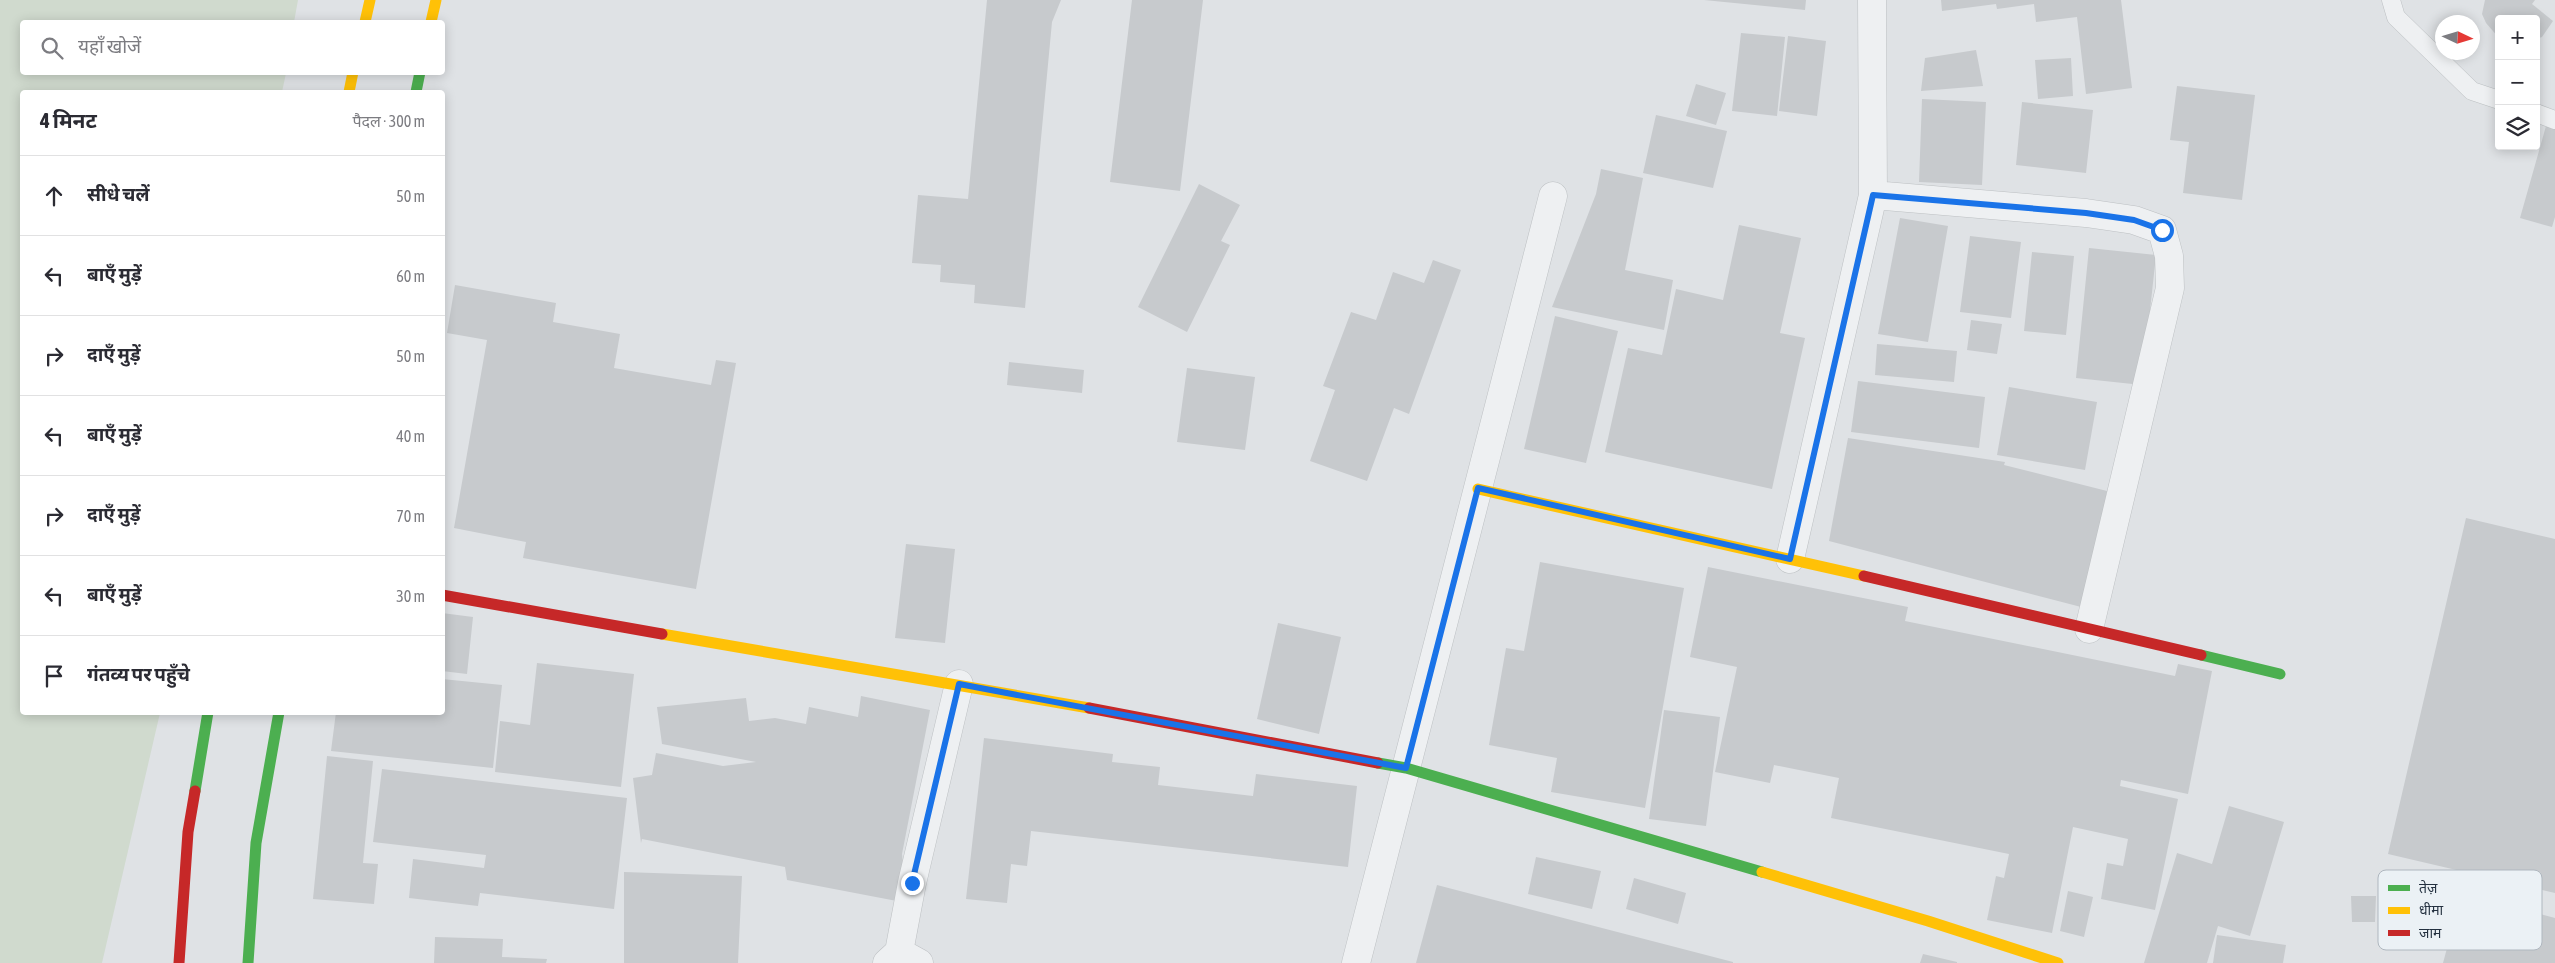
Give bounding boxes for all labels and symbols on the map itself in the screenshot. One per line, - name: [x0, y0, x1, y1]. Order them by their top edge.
- north arrow: [2435, 15, 2480, 60]
- route start: [2151, 219, 2174, 242]
- legend: [2378, 870, 2542, 950]
- route end: [901, 872, 924, 895]
- text: तेज़: [2419, 879, 2438, 896]
- text: धीमा: [2419, 902, 2444, 918]
- text: जाम: [2419, 925, 2442, 941]

